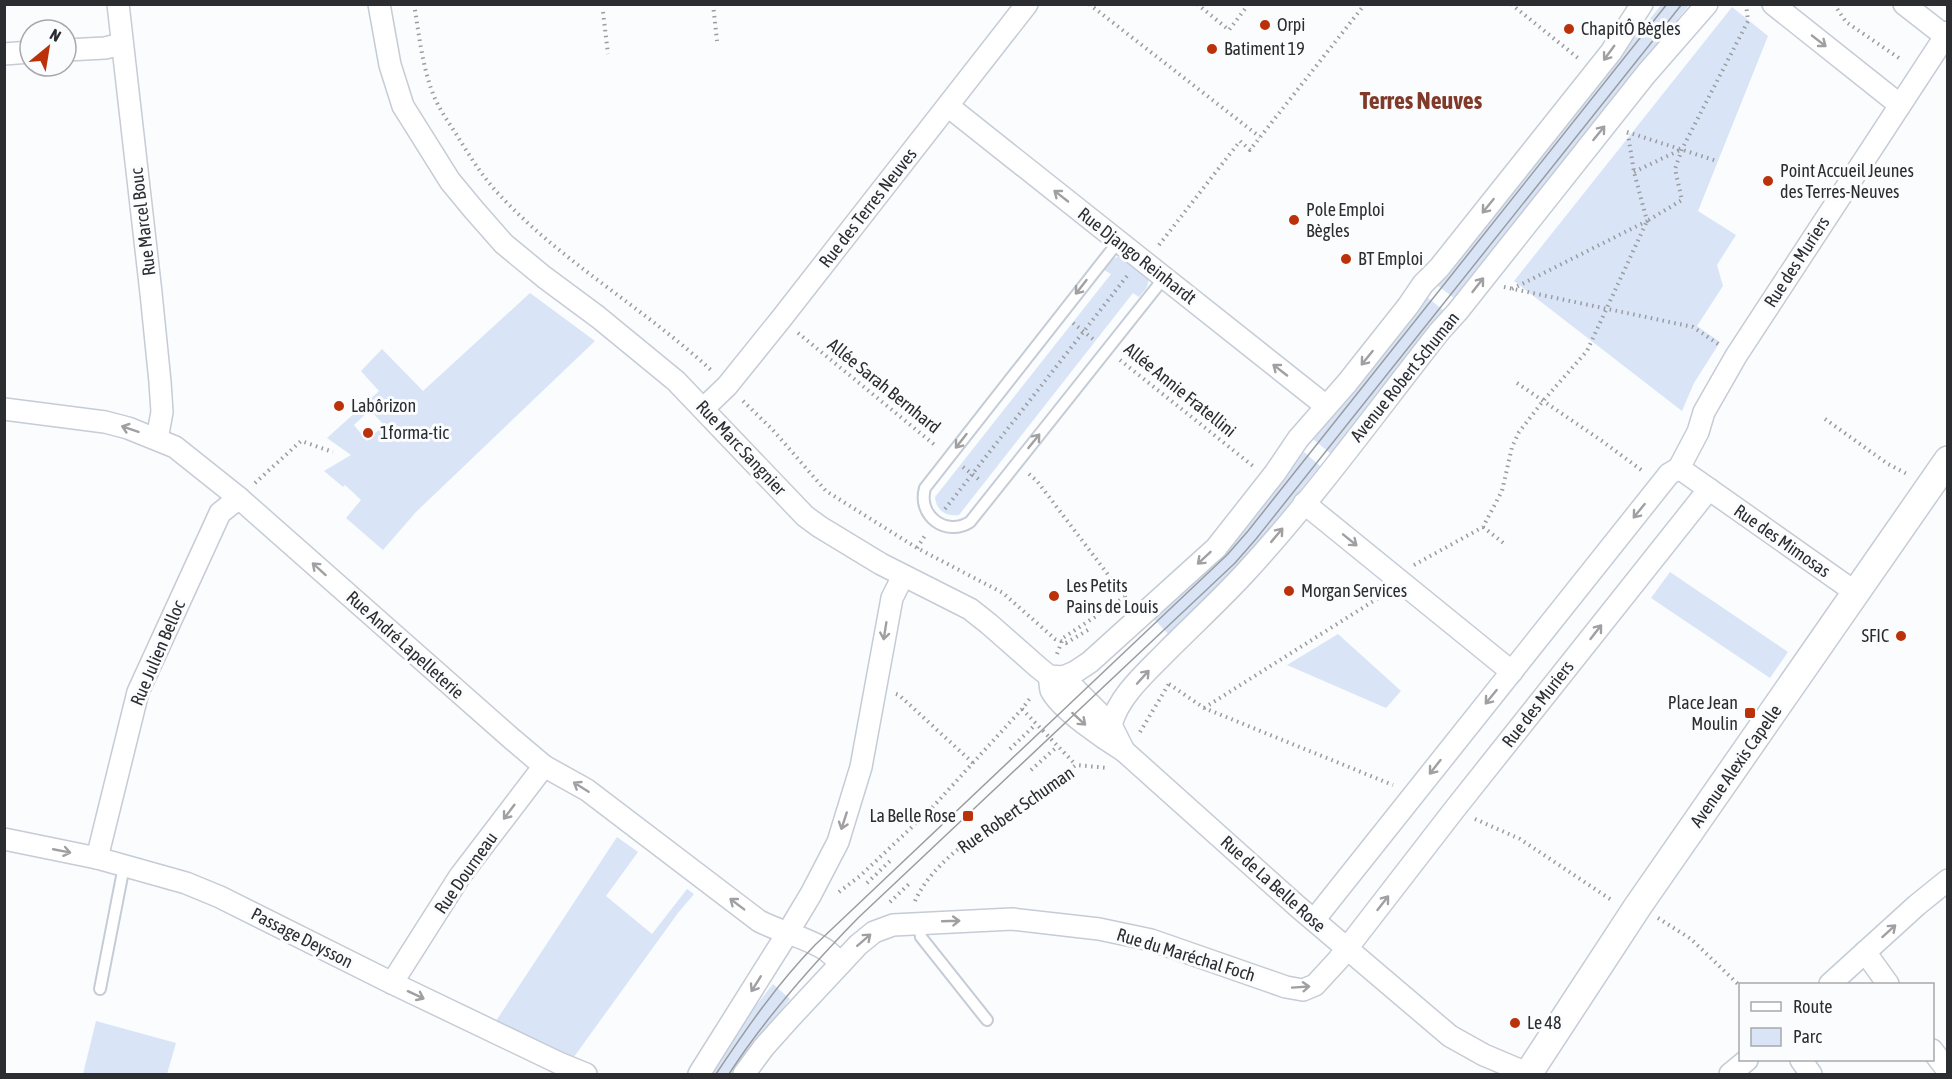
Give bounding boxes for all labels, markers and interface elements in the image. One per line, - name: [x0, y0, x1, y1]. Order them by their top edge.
- place label: Orpi: [1277, 14, 1306, 35]
- north arrow: [18, 18, 78, 78]
- marker: Orpi: [1258, 18, 1272, 32]
- place label: ChapitÔ Bègles: [1581, 18, 1681, 39]
- marker: ChapitÔ Bègles: [1562, 22, 1576, 36]
- text: N: [47, 25, 64, 45]
- one-way arrow: [1811, 34, 1827, 47]
- place label: Batiment 19: [1224, 38, 1305, 59]
- marker: Batiment 19: [1205, 42, 1219, 56]
- one-way arrow: [1603, 45, 1616, 61]
- district label: Terres Neuves: [1360, 87, 1483, 114]
- one-way arrow: [1592, 125, 1605, 141]
- street label: Rue des Terres Neuves: [814, 144, 921, 272]
- place label: Point Accueil Jeunes des Terres-Neuves: [1780, 160, 1914, 202]
- street label: Rue Marcel Bouc: [125, 167, 160, 277]
- marker: Point Accueil Jeunes des Terres-Neuves: [1761, 174, 1775, 188]
- one-way arrow: [1053, 190, 1069, 203]
- one-way arrow: [1482, 198, 1495, 214]
- place label: Pole Emploi Bègles: [1306, 199, 1385, 241]
- street label: Rue Django Reinhardt: [1074, 203, 1201, 308]
- street label: Rue des Muriers: [1759, 212, 1834, 311]
- marker: Pole Emploi Bègles: [1287, 213, 1301, 227]
- place label: BT Emploi: [1358, 248, 1423, 269]
- marker: BT Emploi: [1339, 252, 1353, 266]
- one-way arrow: [1471, 277, 1484, 293]
- one-way arrow: [1075, 279, 1088, 295]
- street label: Avenue Robert Schuman: [1346, 308, 1463, 446]
- street label: Allée Sarah Bernhard: [824, 334, 945, 438]
- street label: Allée Annie Fratellini: [1120, 338, 1241, 441]
- one-way arrow: [1360, 350, 1373, 366]
- one-way arrow: [1272, 363, 1288, 376]
- place label: Labôrizon: [351, 395, 416, 416]
- street label: Rue Marc Sangnier: [692, 396, 791, 500]
- marker: Labôrizon: [332, 399, 346, 413]
- place label: 1forma-tic: [380, 422, 449, 443]
- one-way arrow: [121, 423, 140, 434]
- marker: 1forma-tic: [361, 426, 375, 440]
- one-way arrow: [955, 433, 968, 449]
- one-way arrow: [1027, 433, 1040, 449]
- street label: Rue des Mimosas: [1730, 500, 1834, 581]
- one-way arrow: [1633, 503, 1646, 519]
- one-way arrow: [1270, 528, 1284, 543]
- one-way arrow: [1341, 533, 1357, 546]
- one-way arrow: [1197, 551, 1212, 565]
- one-way arrow: [312, 562, 327, 576]
- place label: Les Petits Pains de Louis: [1066, 575, 1158, 617]
- place label: Morgan Services: [1301, 580, 1407, 601]
- marker: Morgan Services: [1282, 584, 1296, 598]
- street label: Rue André Lapelleterie: [342, 586, 468, 703]
- marker: Les Petits Pains de Louis: [1047, 589, 1061, 603]
- street label: Rue Julien Belloc: [126, 597, 189, 709]
- one-way arrow: [879, 620, 890, 640]
- one-way arrow: [1589, 624, 1602, 640]
- place label: SFIC: [1861, 625, 1889, 646]
- marker: SFIC: [1894, 629, 1908, 643]
- street label: Rue des Muriers: [1497, 656, 1578, 751]
- one-way arrow: [1136, 670, 1150, 685]
- one-way arrow: [1485, 689, 1498, 705]
- place label: Place Jean Moulin: [1668, 692, 1738, 734]
- street label: Avenue Alexis Capelle: [1686, 700, 1786, 831]
- marker: Place Jean Moulin: [1743, 706, 1757, 720]
- one-way arrow: [1072, 712, 1087, 726]
- one-way arrow: [1429, 759, 1442, 775]
- street label: Rue Robert Schuman: [954, 762, 1078, 857]
- one-way arrow: [573, 781, 590, 793]
- one-way arrow: [503, 804, 516, 820]
- place label: La Belle Rose: [870, 805, 956, 826]
- marker: La Belle Rose: [961, 809, 975, 823]
- one-way arrow: [838, 811, 849, 830]
- street label: Rue Dourneau: [430, 828, 501, 918]
- street label: Rue de La Belle Rose: [1217, 831, 1330, 936]
- one-way arrow: [52, 846, 71, 857]
- one-way arrow: [1376, 895, 1389, 911]
- one-way arrow: [730, 898, 746, 910]
- street label: Passage Deysson: [248, 903, 357, 972]
- one-way arrow: [941, 916, 961, 927]
- street label: Rue du Maréchal Foch: [1114, 923, 1258, 986]
- one-way arrow: [1881, 924, 1896, 938]
- one-way arrow: [856, 933, 871, 947]
- one-way arrow: [750, 975, 762, 992]
- one-way arrow: [1291, 982, 1310, 993]
- legend: [1739, 983, 1934, 1061]
- one-way arrow: [406, 989, 424, 1001]
- text: Route: [1793, 996, 1832, 1017]
- place label: Le 48: [1527, 1012, 1562, 1033]
- marker: Le 48: [1508, 1016, 1522, 1030]
- text: Parc: [1793, 1026, 1822, 1047]

